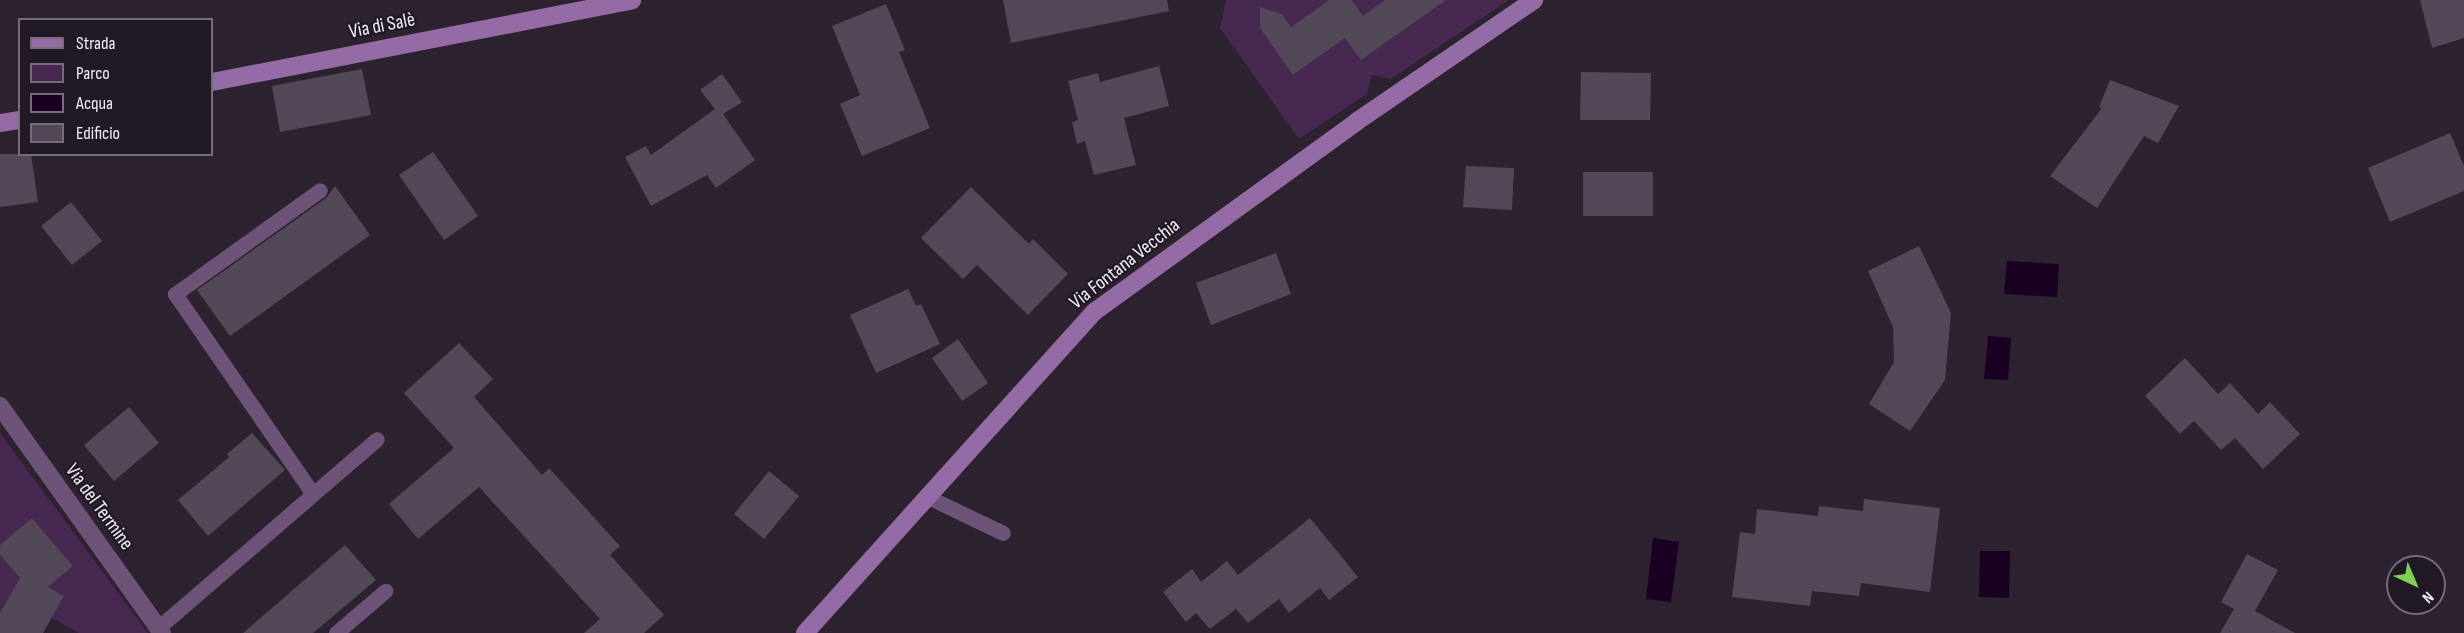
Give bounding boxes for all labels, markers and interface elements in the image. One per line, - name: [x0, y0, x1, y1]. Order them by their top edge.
- street label: Via di Salè: [347, 8, 417, 44]
- legend: [18, 18, 213, 156]
- text: Strada: [76, 33, 115, 54]
- text: Parco: [76, 63, 110, 84]
- text: Acqua: [76, 93, 113, 114]
- text: Edificio: [76, 123, 120, 144]
- street label: Via Fontana Vecchia: [1065, 213, 1185, 315]
- street label: Via del Termine: [60, 459, 138, 555]
- north arrow: [2386, 555, 2446, 615]
- text: N: [2418, 587, 2437, 607]

